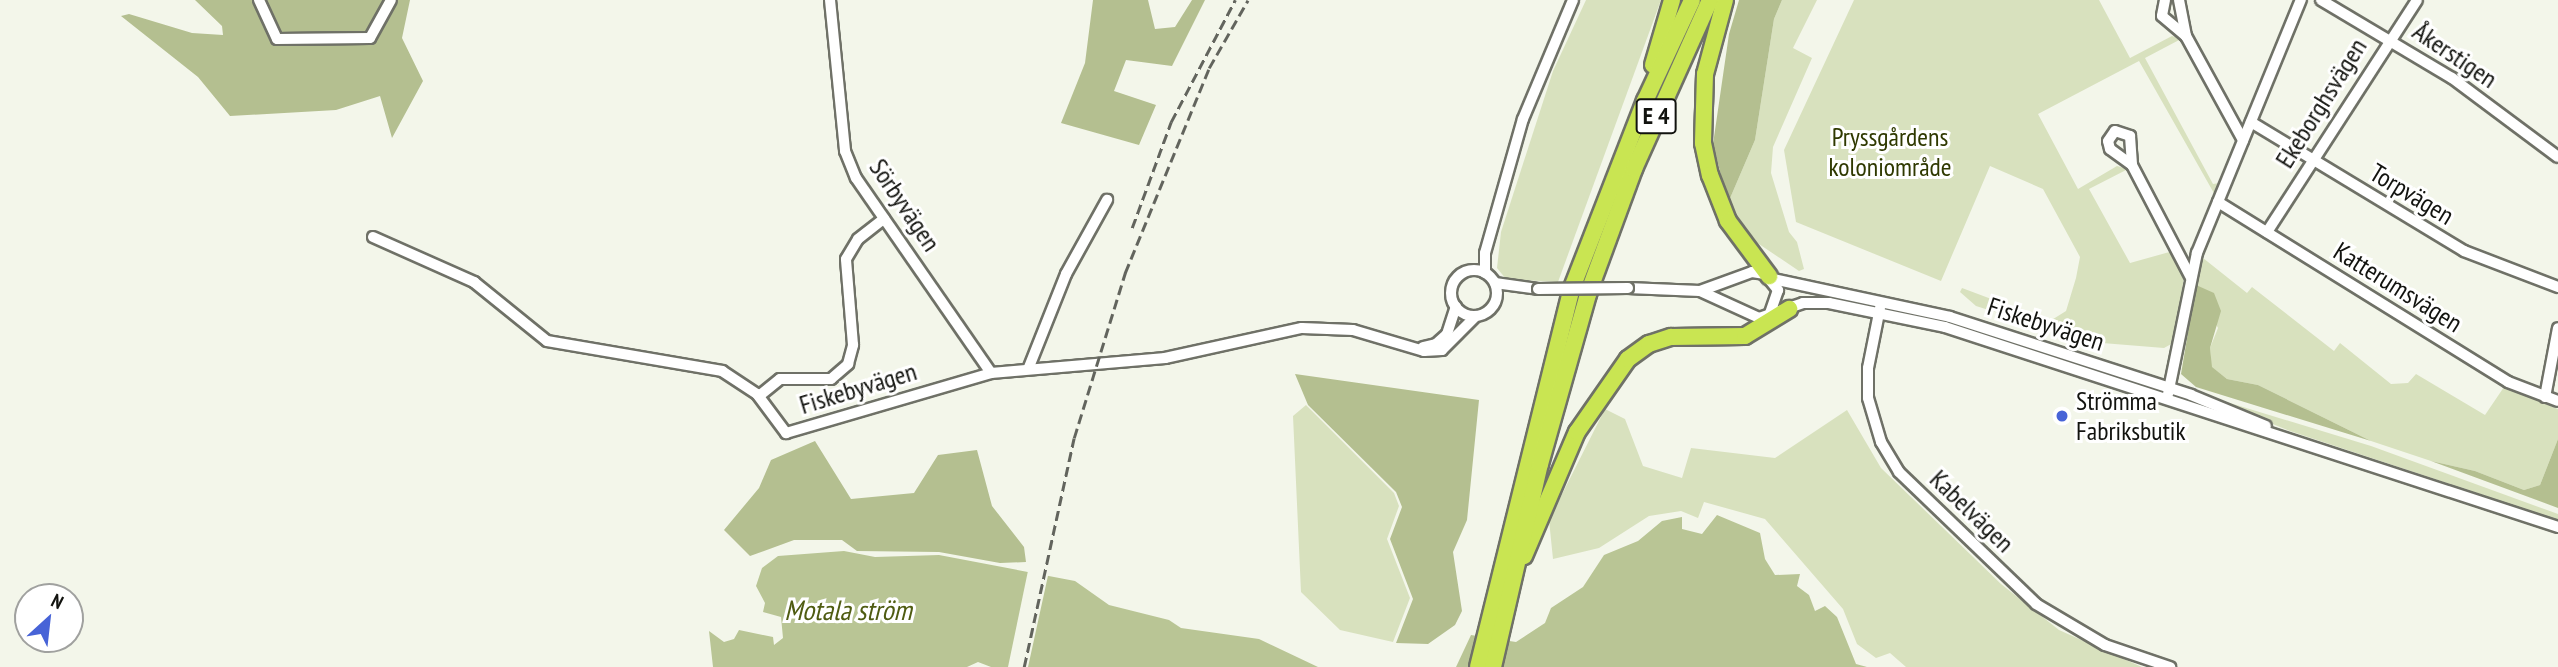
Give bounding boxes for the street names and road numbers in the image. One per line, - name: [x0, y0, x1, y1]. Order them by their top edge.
- street label: Åkerstigen: [2407, 16, 2503, 94]
- street label: Ekeborghsvägen: [2269, 33, 2373, 173]
- road number: E 4: [1635, 96, 1677, 136]
- street label: Sörbyvägen: [863, 153, 947, 257]
- street label: Torpvägen: [2364, 157, 2460, 231]
- street label: Katterumsvägen: [2328, 235, 2468, 339]
- street label: Fiskebyvägen: [1984, 291, 2108, 357]
- street label: Fiskebyvägen: [796, 355, 920, 421]
- street label: Kabelvägen: [1924, 463, 2020, 559]

